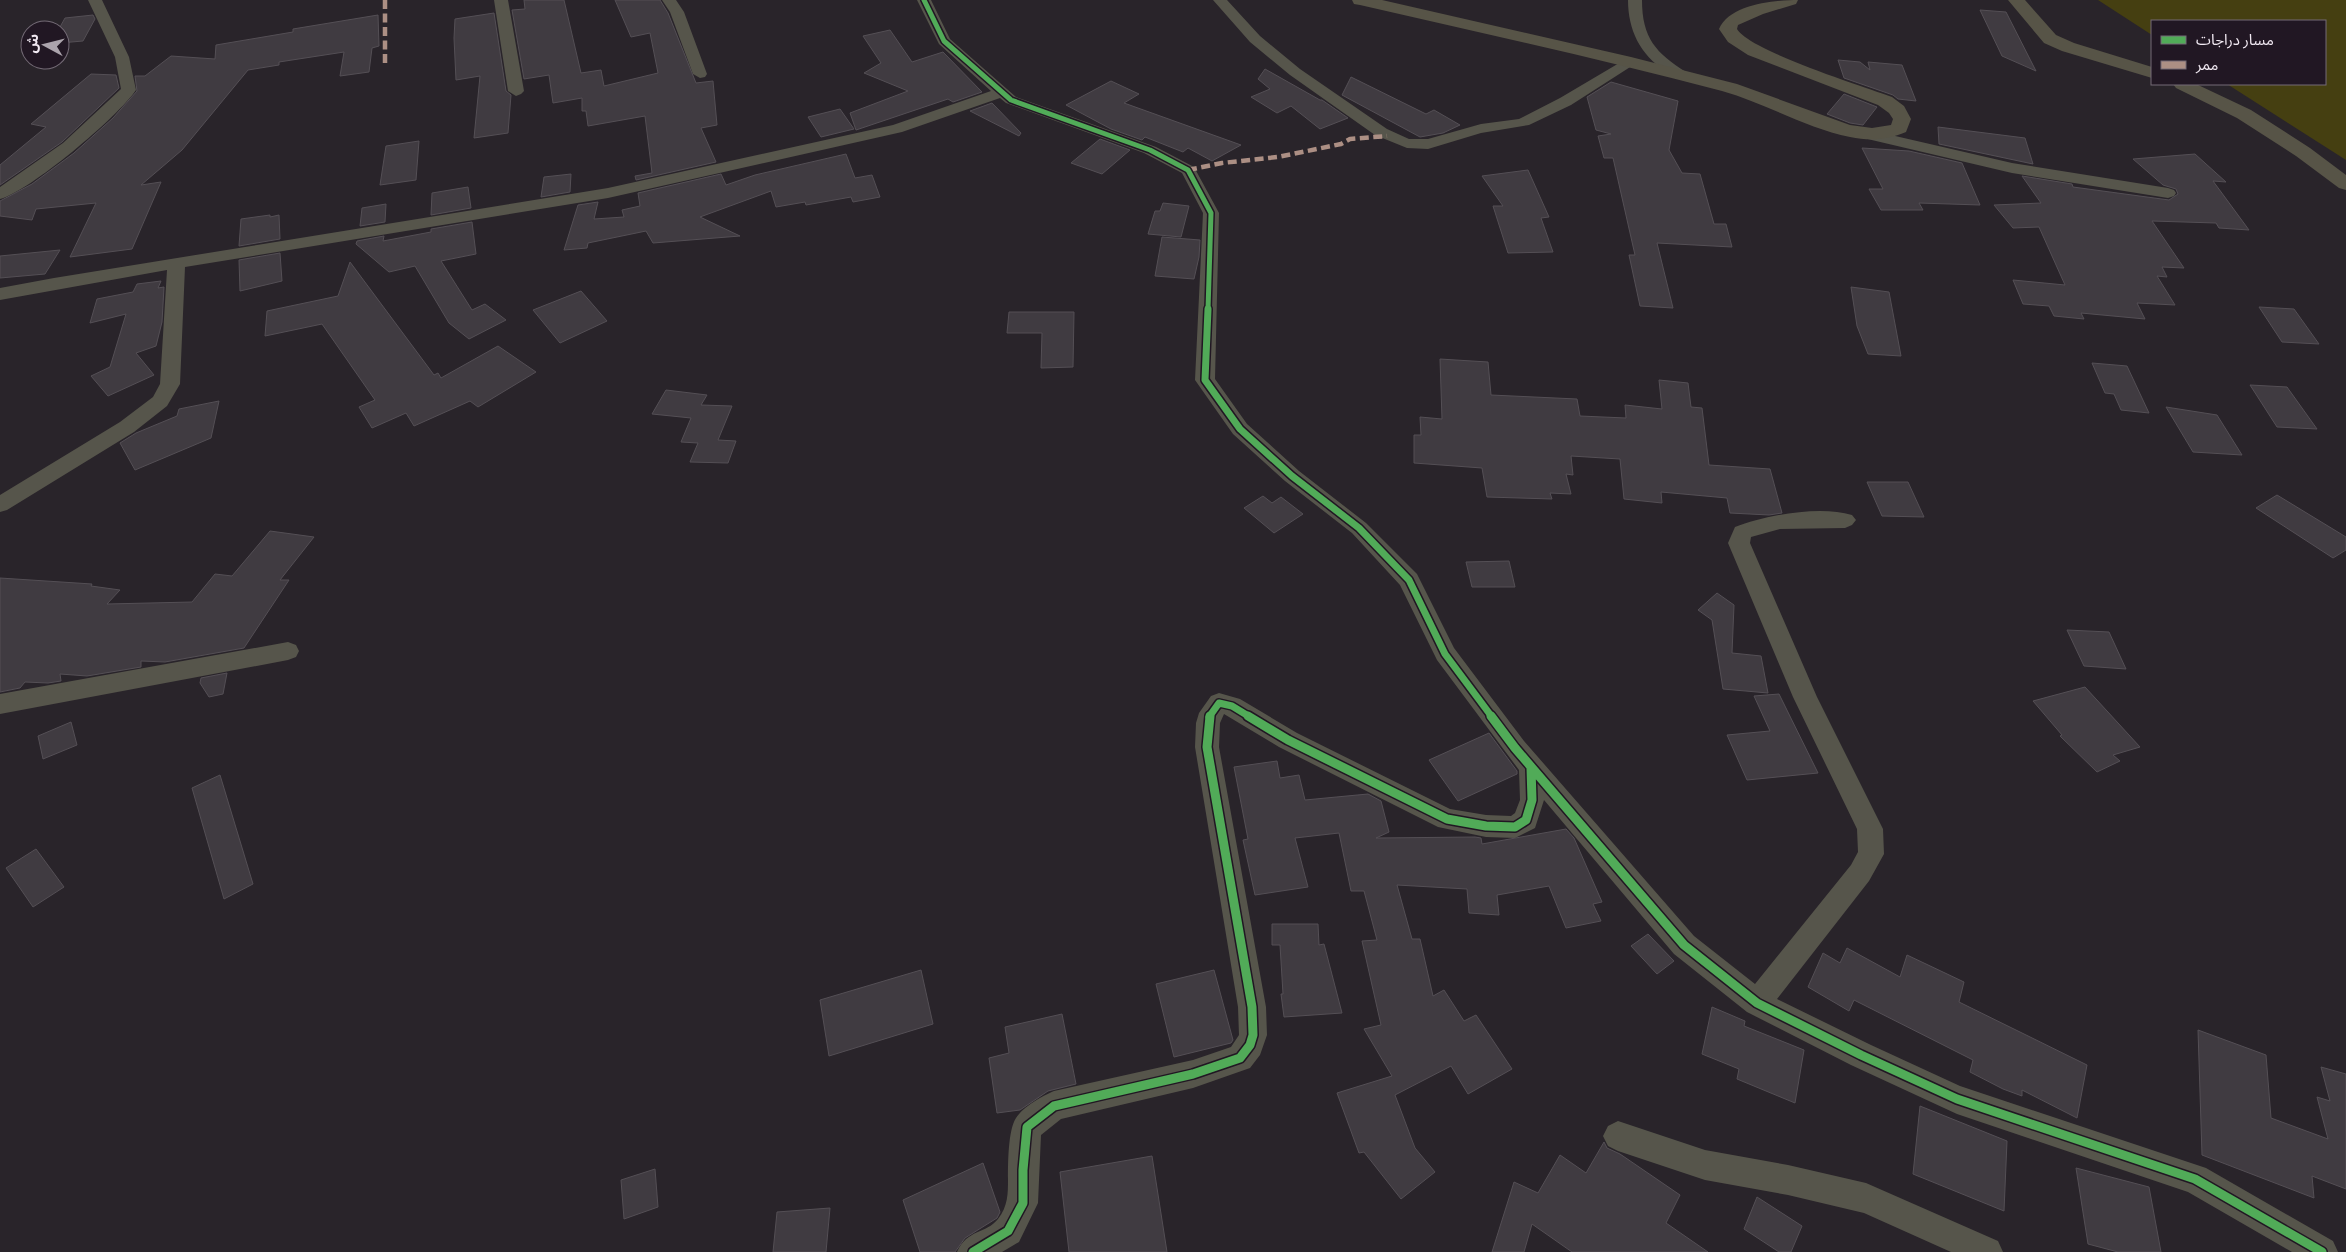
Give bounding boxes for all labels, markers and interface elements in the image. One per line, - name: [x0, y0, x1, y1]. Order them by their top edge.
- north arrow: [20, 20, 70, 70]
- legend: [2151, 20, 2326, 85]
- text: مسار دراجات: [2196, 30, 2274, 49]
- text: ش: [22, 33, 41, 54]
- text: ممر: [2195, 55, 2219, 74]

